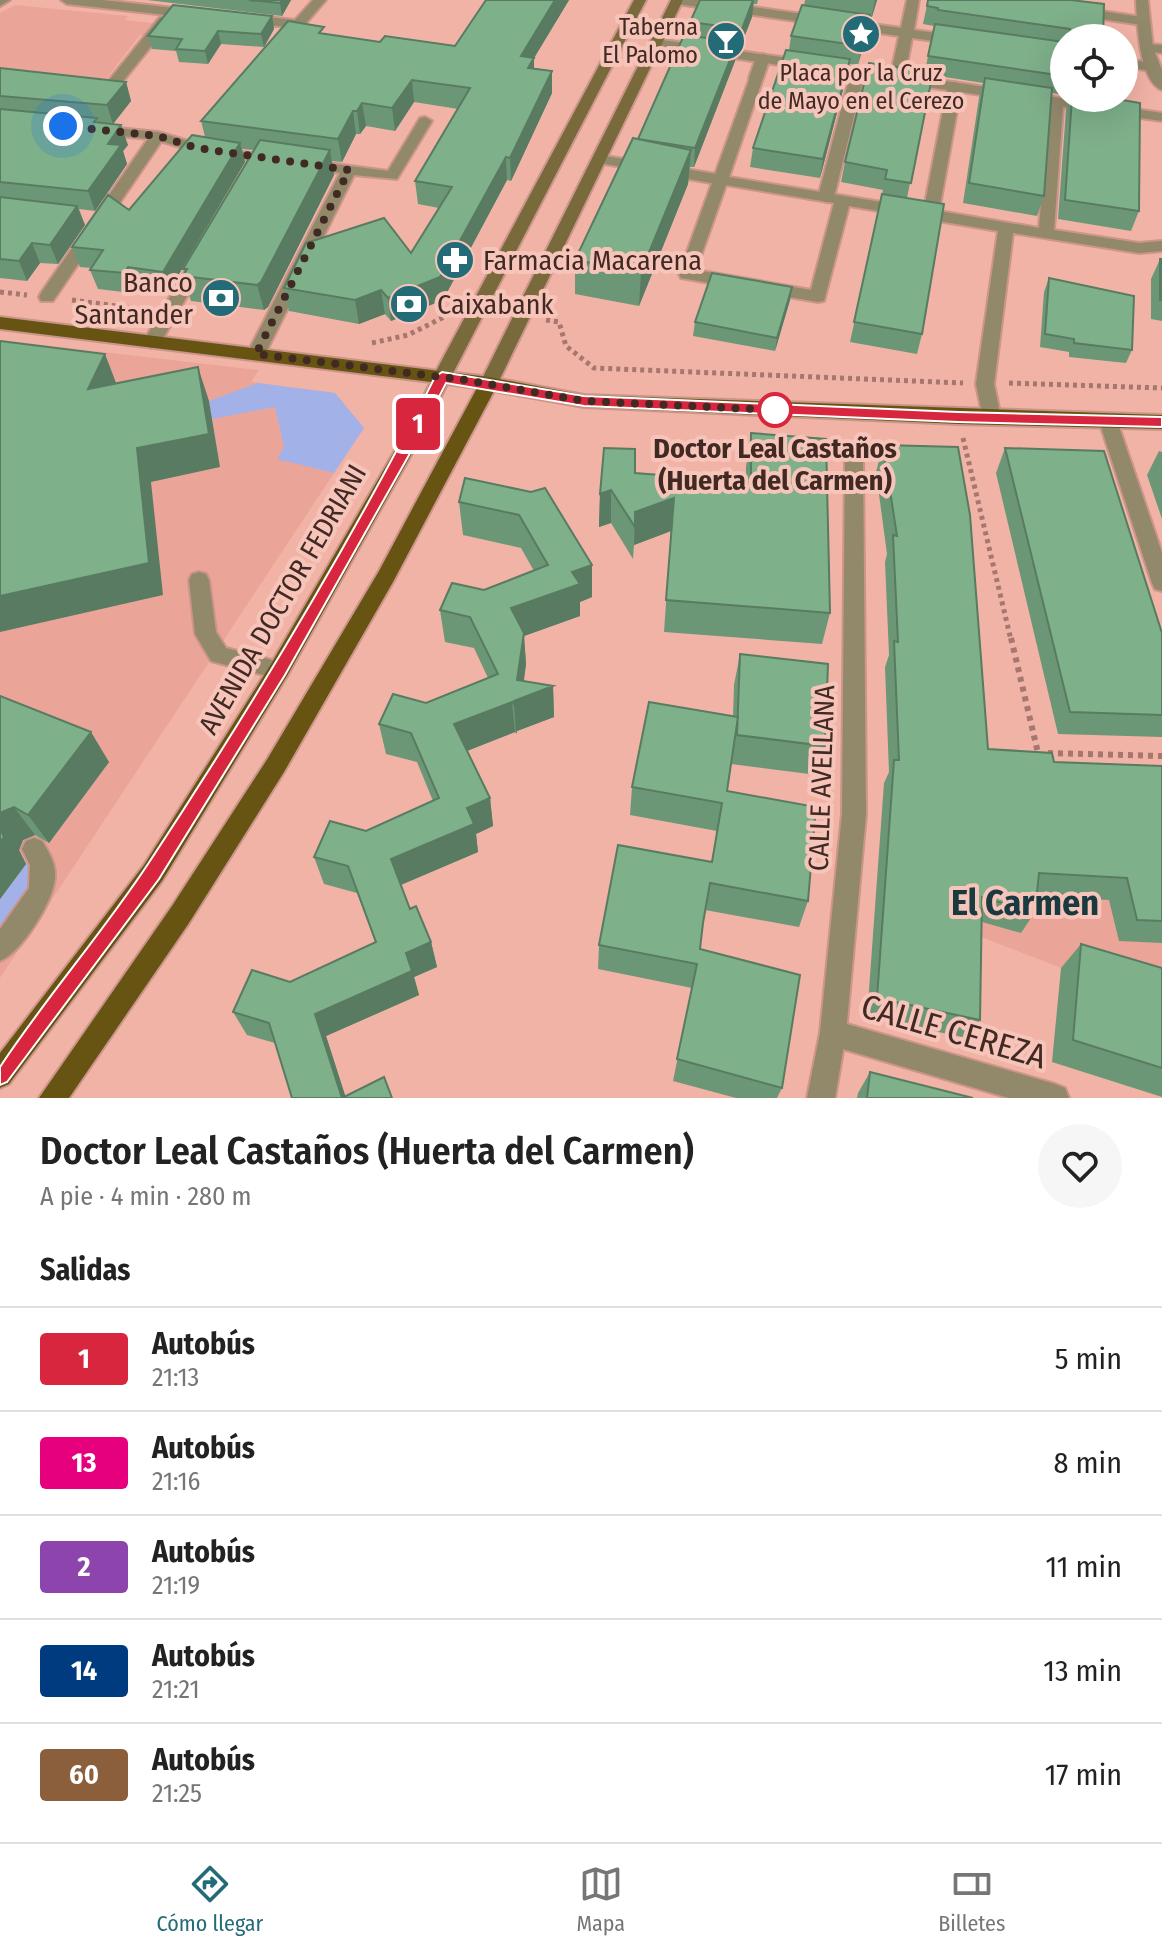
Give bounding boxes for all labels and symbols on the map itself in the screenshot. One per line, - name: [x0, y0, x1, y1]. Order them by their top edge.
- place label: Taberna El Palomo: [602, 13, 698, 69]
- place icon: Placa por la Cruz de Mayo en el Cerezo: [840, 13, 882, 55]
- bar icon: Taberna El Palomo: [705, 20, 747, 62]
- place label: Placa por la Cruz de Mayo en el Cerezo: [758, 59, 964, 115]
- your location: [43, 106, 83, 146]
- pharmacy icon: Farmacia Macarena: [434, 239, 476, 281]
- place label: Farmacia Macarena: [483, 244, 702, 277]
- place label: Banco Santander: [75, 266, 193, 331]
- bank icon: Banco Santander: [200, 277, 242, 319]
- bank icon: Caixabank: [388, 283, 430, 325]
- place label: Caixabank: [437, 288, 554, 321]
- marker: Doctor Leal Castaños (Huerta del Carmen): [758, 393, 792, 427]
- line badge: 1: [392, 398, 444, 450]
- place label: Doctor Leal Castaños (Huerta del Carmen): [653, 432, 897, 497]
- street label: AVENIDA DOCTOR FEDRIANI: [192, 459, 373, 740]
- street label: CALLE AVELLANA: [802, 684, 841, 872]
- district label: El Carmen: [951, 881, 1099, 925]
- street label: CALLE CEREZA: [857, 986, 1051, 1077]

